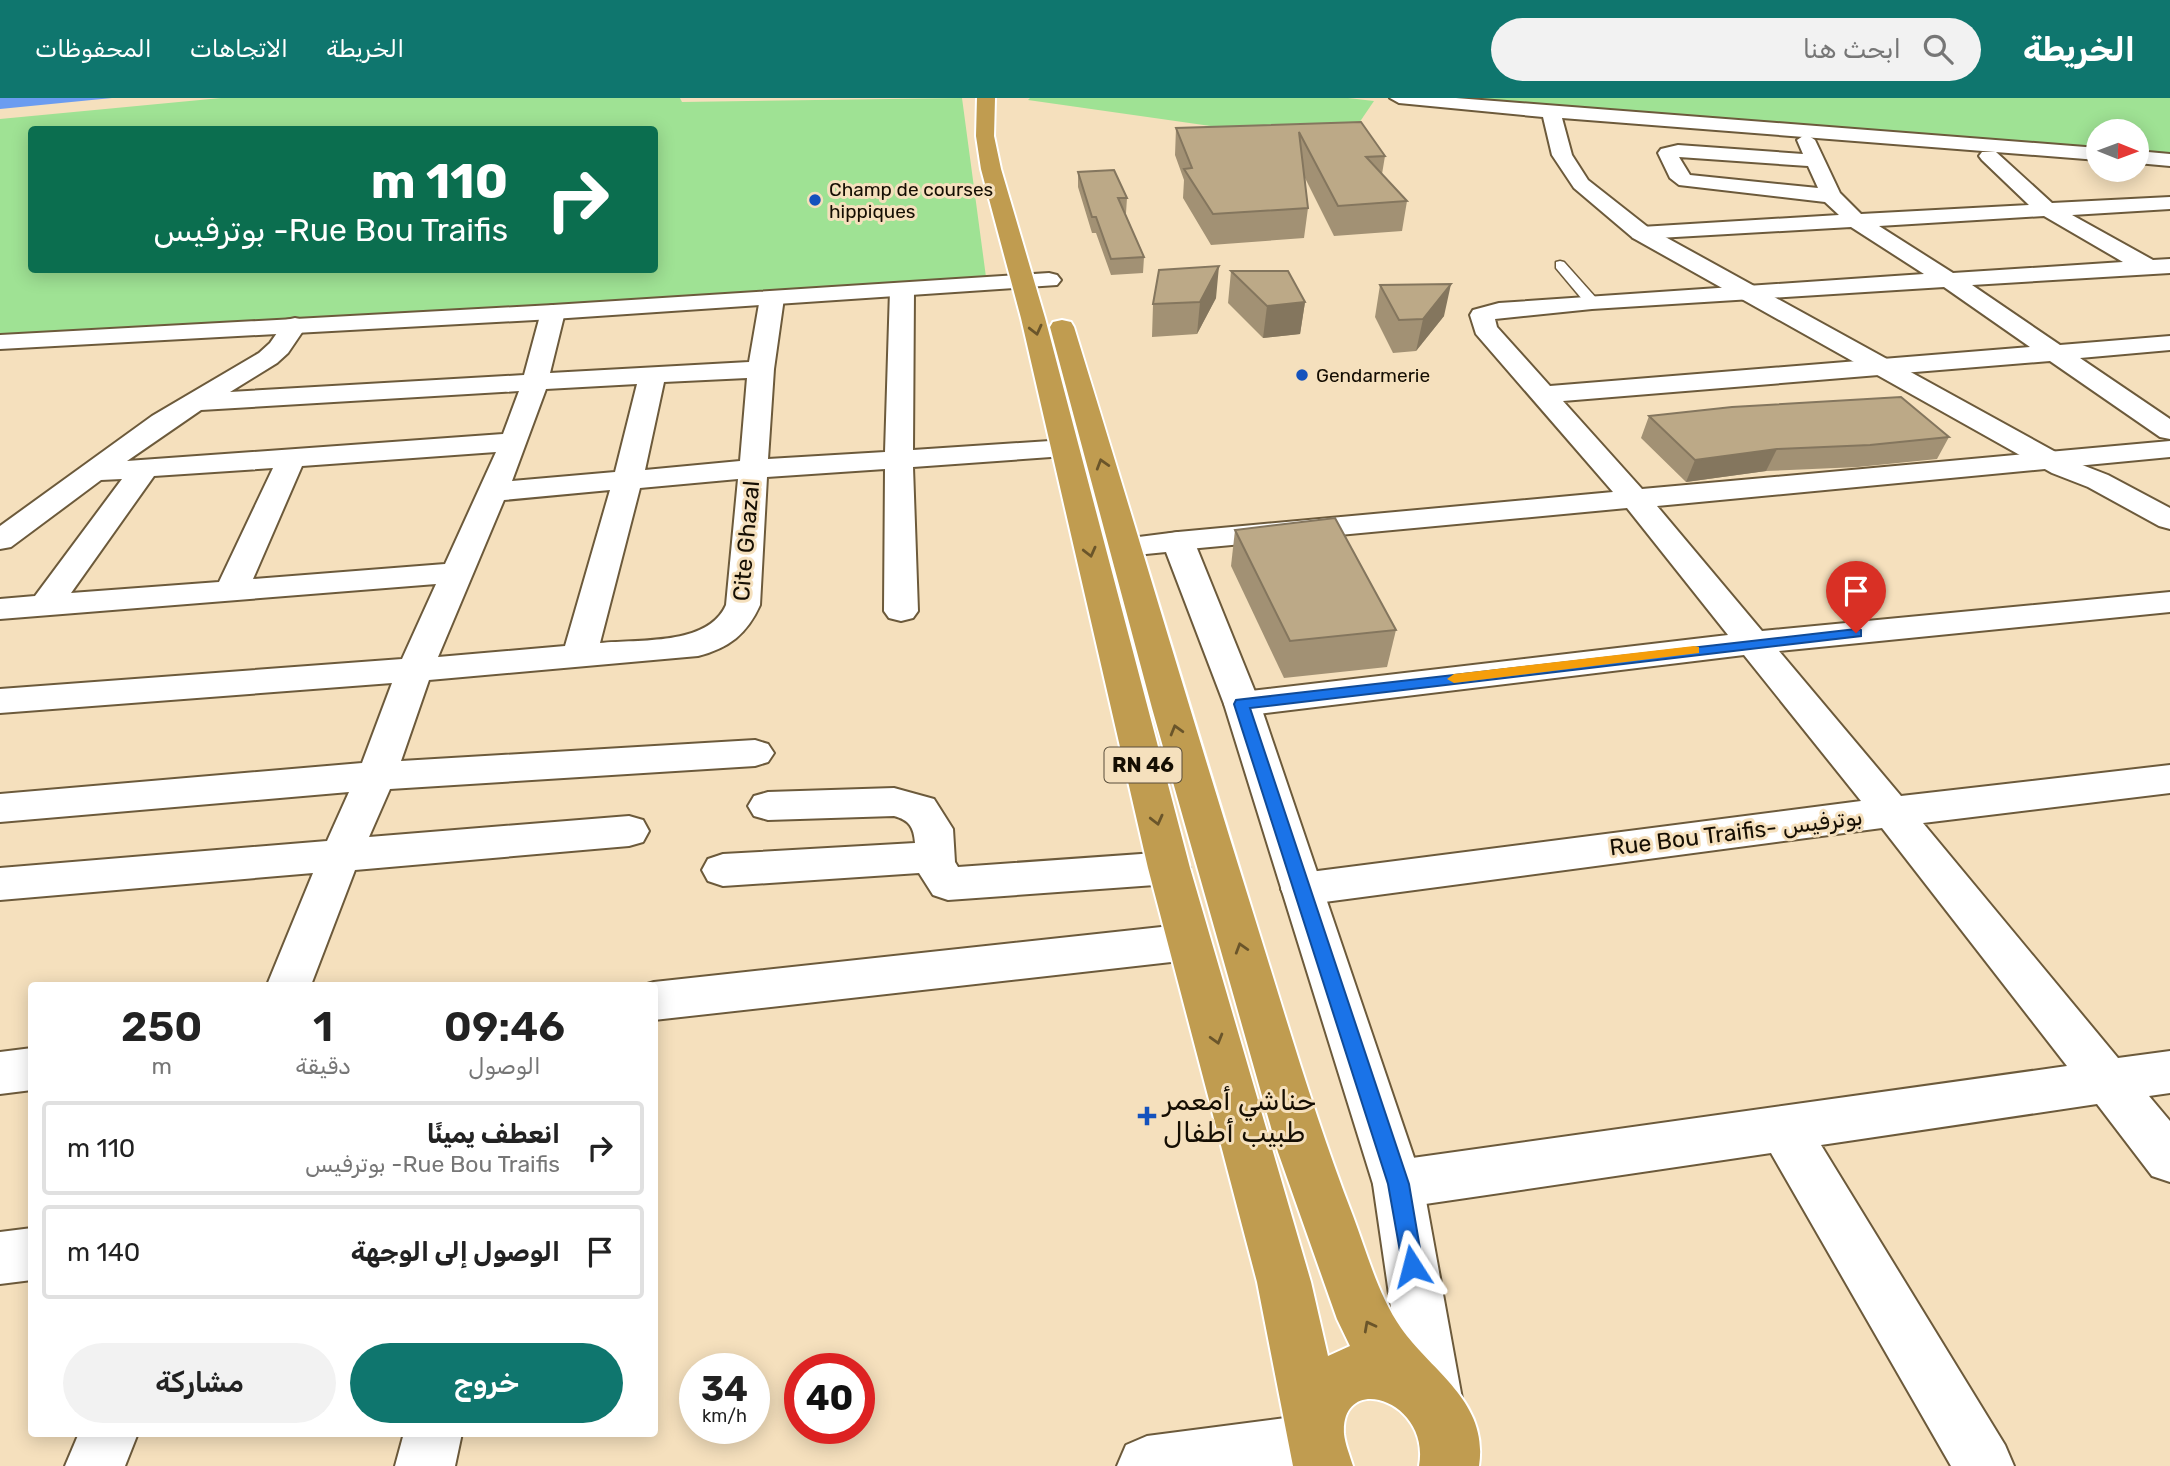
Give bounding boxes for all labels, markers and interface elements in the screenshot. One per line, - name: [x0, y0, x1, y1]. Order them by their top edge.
- search box: [1491, 18, 1981, 81]
- icon: search: [1919, 30, 1957, 68]
- text: الخريطة: [2023, 30, 2135, 69]
- text: ابحث هنا: [1803, 34, 1901, 65]
- text: المحفوظات: [35, 35, 152, 63]
- text: الاتجاهات: [190, 35, 288, 63]
- text: الخريطة: [326, 35, 404, 63]
- north arrow: [2086, 119, 2149, 182]
- map controls: [2086, 119, 2149, 182]
- text: 110 m: [371, 152, 508, 210]
- icon: right: [532, 154, 623, 245]
- place label: Champ de courses hippiques: [829, 178, 993, 223]
- marker: Champ de courses hippiques: [807, 192, 823, 208]
- text: Rue Bou Traifis- بوترفيس: [153, 211, 508, 249]
- one-way arrow: [1028, 324, 1043, 336]
- place label: Gendarmerie: [1316, 364, 1430, 387]
- marker: Gendarmerie: [1294, 367, 1310, 383]
- one-way arrow: [1095, 458, 1110, 470]
- street label: Cite Ghazal: [727, 480, 765, 602]
- one-way arrow: [1082, 545, 1096, 557]
- pin: [1826, 561, 1886, 633]
- icon: arrive: [1837, 572, 1875, 610]
- one-way arrow: [1170, 724, 1185, 736]
- road number: RN 46: [1104, 748, 1182, 782]
- street label: Rue Bou Traifis- بوترفيس: [1608, 803, 1864, 861]
- one-way arrow: [1149, 814, 1163, 826]
- one-way arrow: [1235, 943, 1250, 955]
- text: 250: [121, 1002, 202, 1052]
- text: 1: [313, 1002, 333, 1052]
- text: 09:46: [444, 1002, 565, 1052]
- one-way arrow: [1208, 1033, 1223, 1045]
- text: m: [151, 1052, 172, 1080]
- text: دقيقة: [295, 1052, 351, 1080]
- text: الوصول: [468, 1052, 541, 1080]
- place label: حناشي أمعمر طبيب أطفال: [1161, 1084, 1316, 1149]
- marker: حناشي أمعمر طبيب أطفال: [1137, 1106, 1157, 1126]
- text: انعطف يمينًا: [427, 1119, 560, 1150]
- icon: right: [581, 1129, 619, 1167]
- text: 110 m: [67, 1133, 135, 1164]
- text: Rue Bou Traifis- بوترفيس: [305, 1150, 560, 1178]
- position arrow: [1375, 1229, 1449, 1303]
- icon: arrive: [581, 1233, 619, 1271]
- text: 140 m: [67, 1237, 140, 1268]
- text: الوصول إلى الوجهة: [351, 1237, 560, 1268]
- one-way arrow: [1364, 1321, 1377, 1333]
- button: مشاركة: [63, 1343, 336, 1423]
- button: خروج: [350, 1343, 623, 1423]
- speed limit sign: 40: [784, 1353, 875, 1444]
- text: 34: [701, 1368, 748, 1410]
- text: km/h: [702, 1405, 747, 1427]

